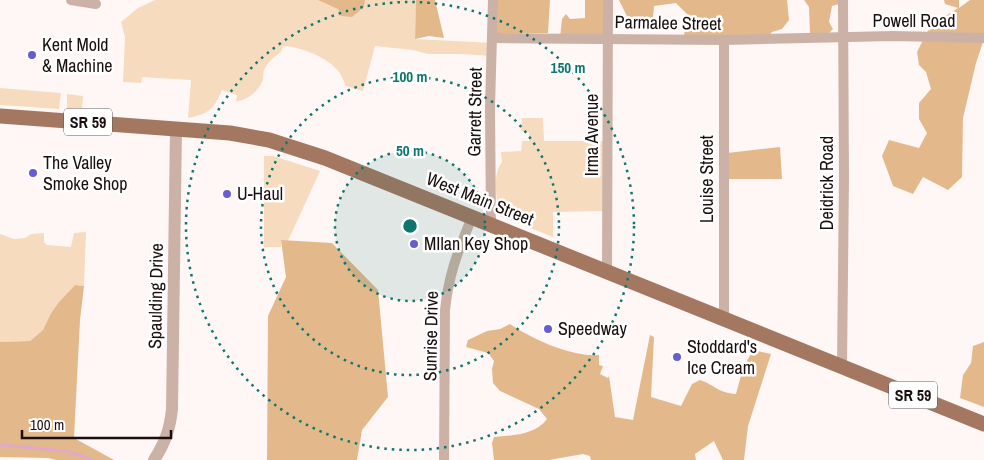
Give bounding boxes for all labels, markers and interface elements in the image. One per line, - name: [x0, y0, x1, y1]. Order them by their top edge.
- street label: Powell Road: [873, 8, 955, 33]
- street label: Parmalee Street: [614, 9, 722, 36]
- place label: Kent Mold & Machine: [42, 32, 113, 78]
- marker: Kent Mold & Machine: [26, 49, 38, 61]
- text: 150 m: [551, 57, 585, 78]
- text: 100 m: [393, 66, 427, 87]
- street label: Garrett Street: [461, 67, 488, 157]
- street label: Irma Avenue: [579, 94, 604, 176]
- road number: SR 59: [64, 108, 112, 136]
- street label: Louise Street: [694, 135, 719, 223]
- street label: Deidrick Road: [814, 136, 839, 230]
- text: 50 m: [396, 140, 424, 161]
- place label: The Valley Smoke Shop: [43, 150, 128, 196]
- street label: West Main Street: [423, 166, 538, 231]
- marker: The Valley Smoke Shop: [27, 167, 39, 179]
- place label: U-Haul: [237, 181, 283, 206]
- marker: U-Haul: [221, 188, 233, 200]
- centre of rings: [401, 217, 419, 235]
- place label: MIlan Key Shop: [424, 231, 528, 256]
- marker: MIlan Key Shop: [408, 238, 420, 250]
- street label: Spaulding Drive: [142, 243, 169, 349]
- street label: Sunrise Drive: [417, 291, 444, 381]
- place label: Speedway: [558, 316, 628, 341]
- marker: Speedway: [542, 323, 554, 335]
- place label: Stoddard's Ice Cream: [687, 334, 757, 380]
- marker: Stoddard's Ice Cream: [671, 351, 683, 363]
- road number: SR 59: [889, 382, 937, 408]
- scale bar: [22, 408, 171, 440]
- text: 100 m: [30, 414, 64, 435]

